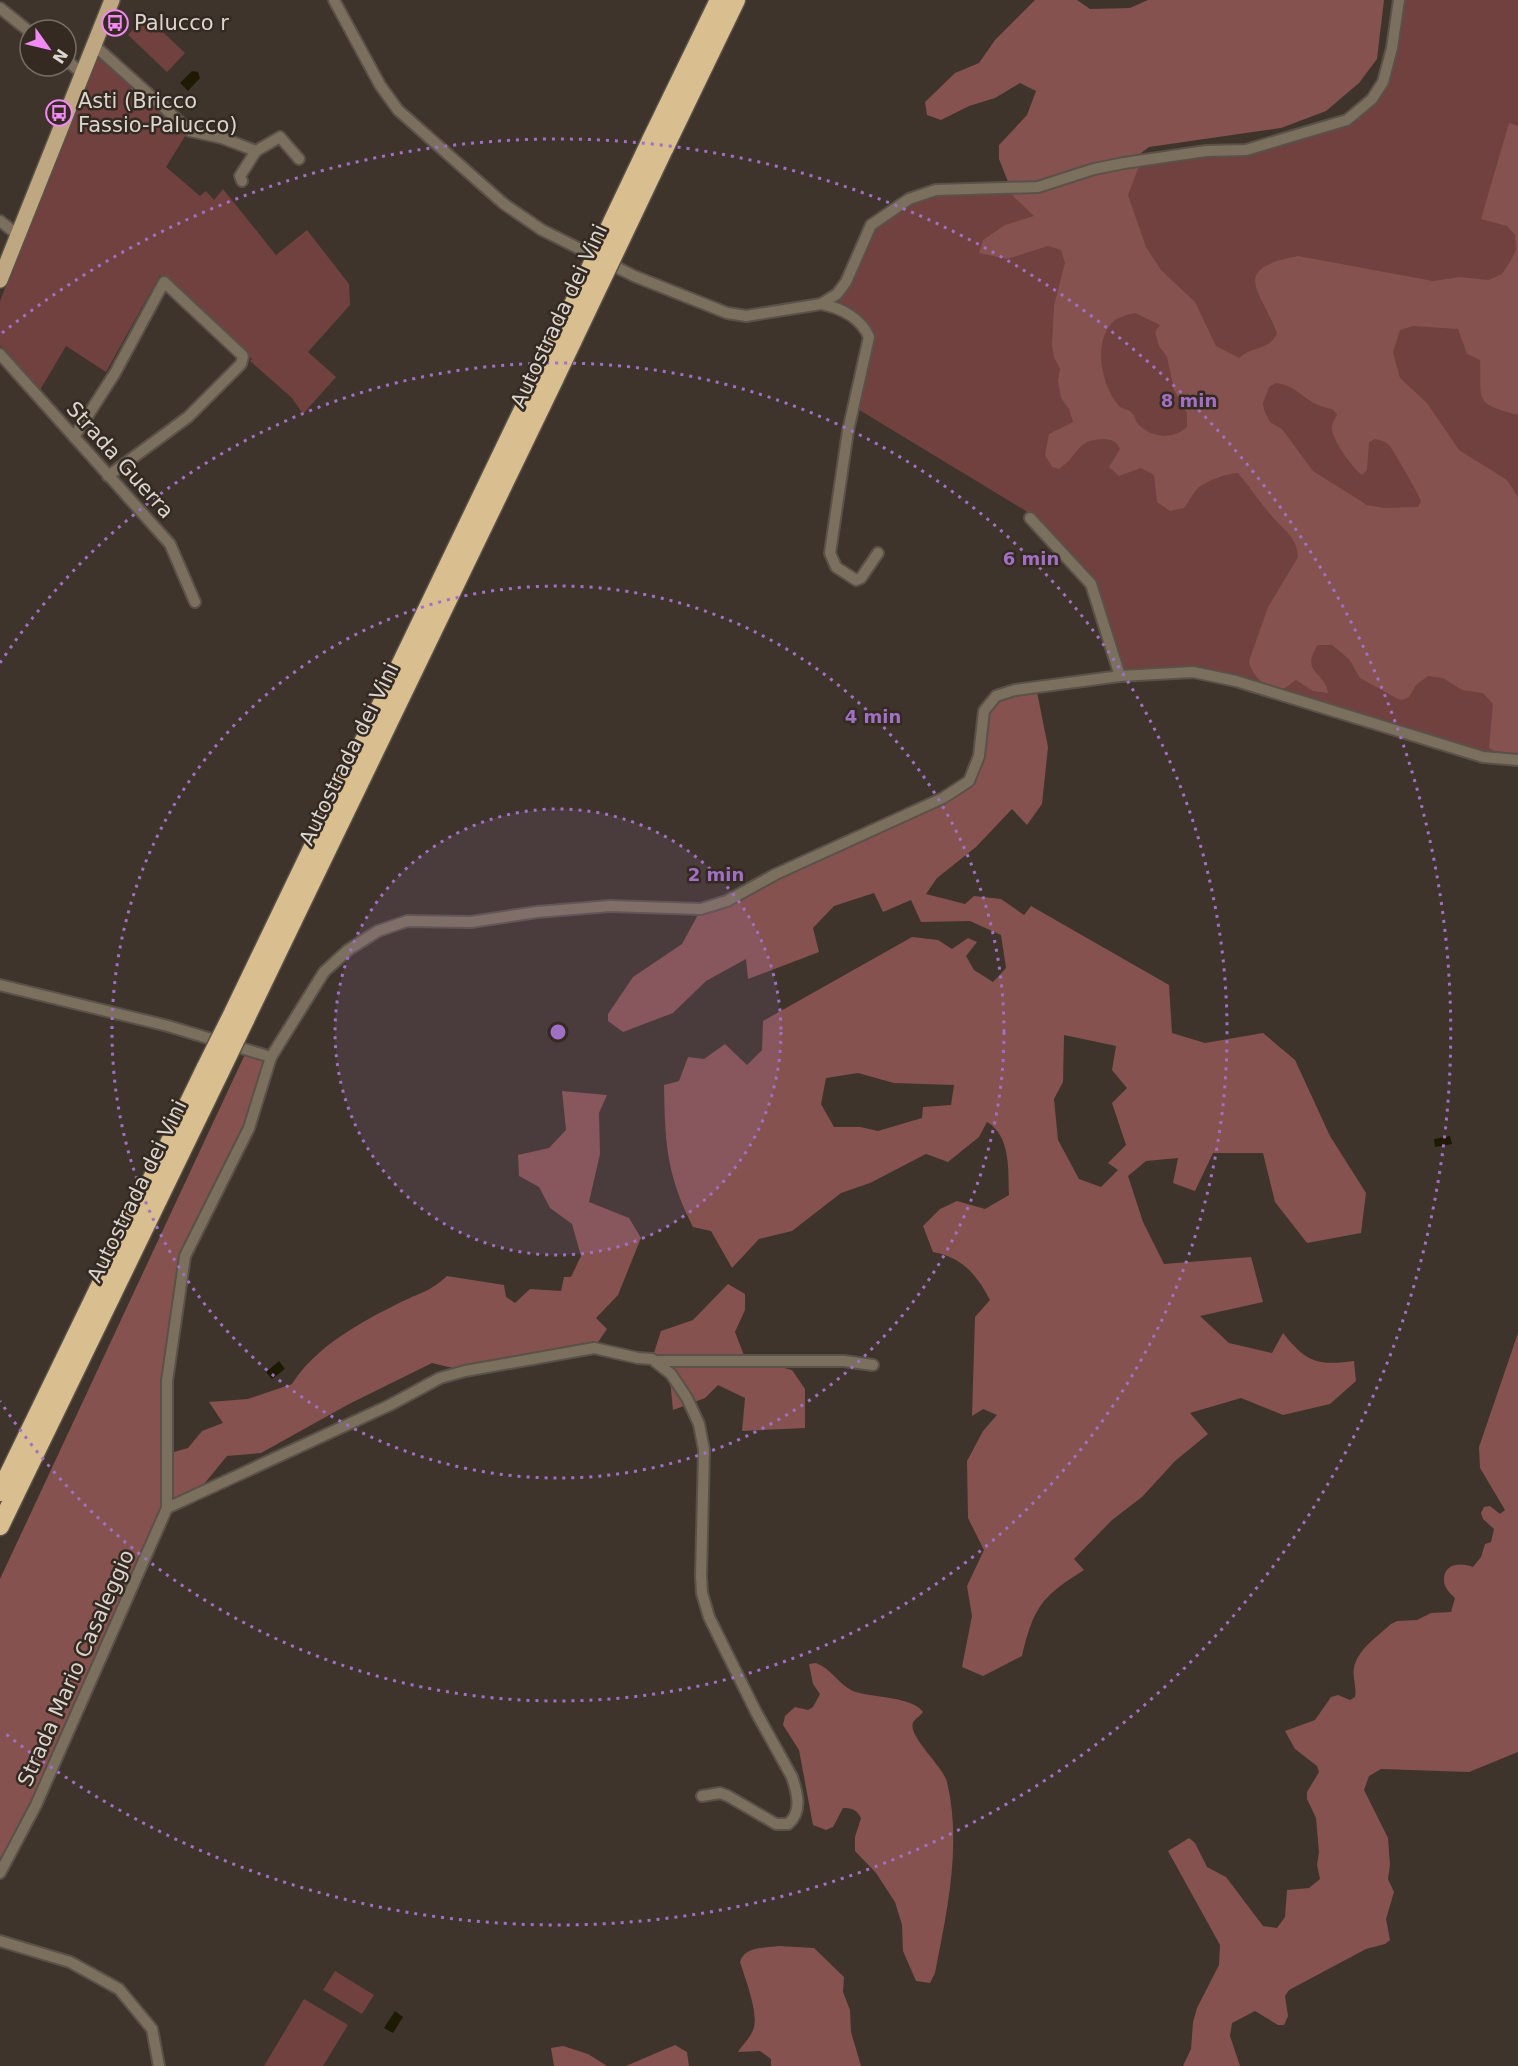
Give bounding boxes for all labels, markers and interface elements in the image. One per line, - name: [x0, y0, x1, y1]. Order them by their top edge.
- bus stop icon: Palucco r: [100, 8, 130, 38]
- place label: Palucco r: [134, 11, 229, 35]
- north arrow: [18, 18, 78, 78]
- text: N: [48, 45, 72, 67]
- place label: Asti (Bricco Fassio-Palucco): [78, 89, 237, 137]
- bus stop icon: Asti (Bricco Fassio-Palucco): [44, 98, 74, 128]
- street label: Autostrada dei Vini: [506, 220, 612, 412]
- text: 8 min: [1161, 390, 1217, 411]
- street label: Strada Guerra: [61, 397, 179, 523]
- text: 6 min: [1003, 548, 1059, 569]
- street label: Autostrada dei Vini: [294, 659, 404, 849]
- text: 4 min: [845, 706, 901, 727]
- text: 2 min: [688, 864, 744, 885]
- centre of rings: [548, 1022, 568, 1042]
- street label: Autostrada dei Vini: [82, 1096, 192, 1286]
- street label: Strada Mario Casaleggio: [13, 1546, 139, 1790]

